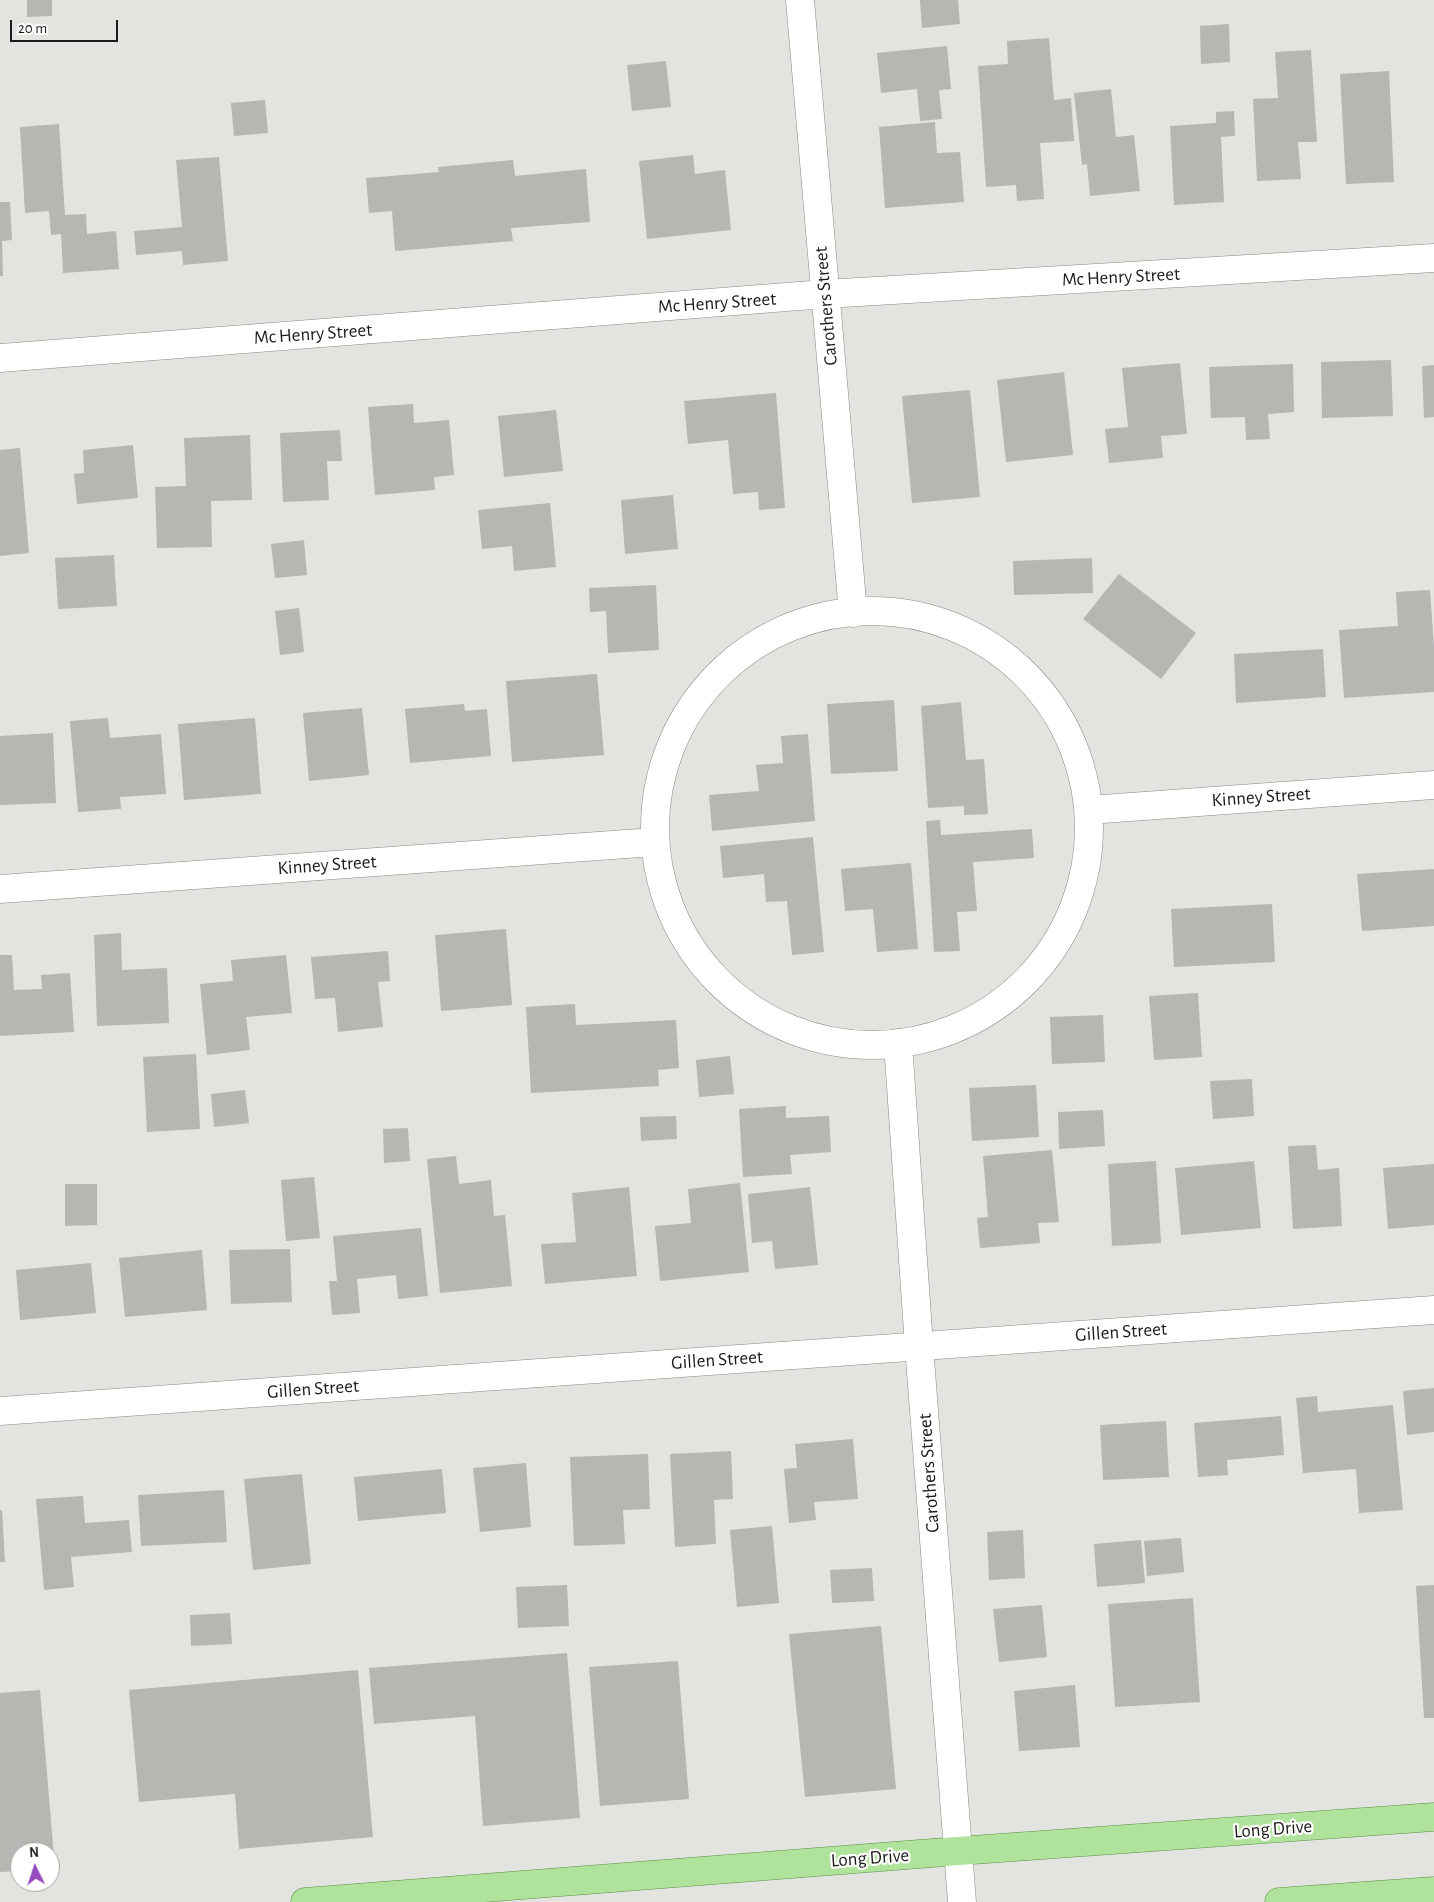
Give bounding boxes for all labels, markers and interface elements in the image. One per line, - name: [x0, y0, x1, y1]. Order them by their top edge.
- scale bar: [12, 10, 120, 42]
- text: 20 m: [18, 21, 47, 36]
- street label: Carothers Street: [809, 245, 843, 367]
- street label: Mc Henry Street: [1061, 263, 1181, 291]
- street label: Mc Henry Street: [657, 287, 777, 319]
- street label: Mc Henry Street: [253, 318, 373, 350]
- street label: Kinney Street: [1211, 782, 1311, 812]
- street label: Kinney Street: [277, 850, 377, 880]
- street label: Gillen Street: [1074, 1317, 1168, 1347]
- street label: Gillen Street: [670, 1345, 764, 1375]
- street label: Gillen Street: [266, 1374, 360, 1404]
- street label: Carothers Street: [913, 1413, 945, 1533]
- street label: Long Drive: [1233, 1815, 1313, 1843]
- north arrow: [10, 1842, 60, 1892]
- street label: Long Drive: [830, 1844, 910, 1872]
- text: N: [29, 1846, 39, 1860]

